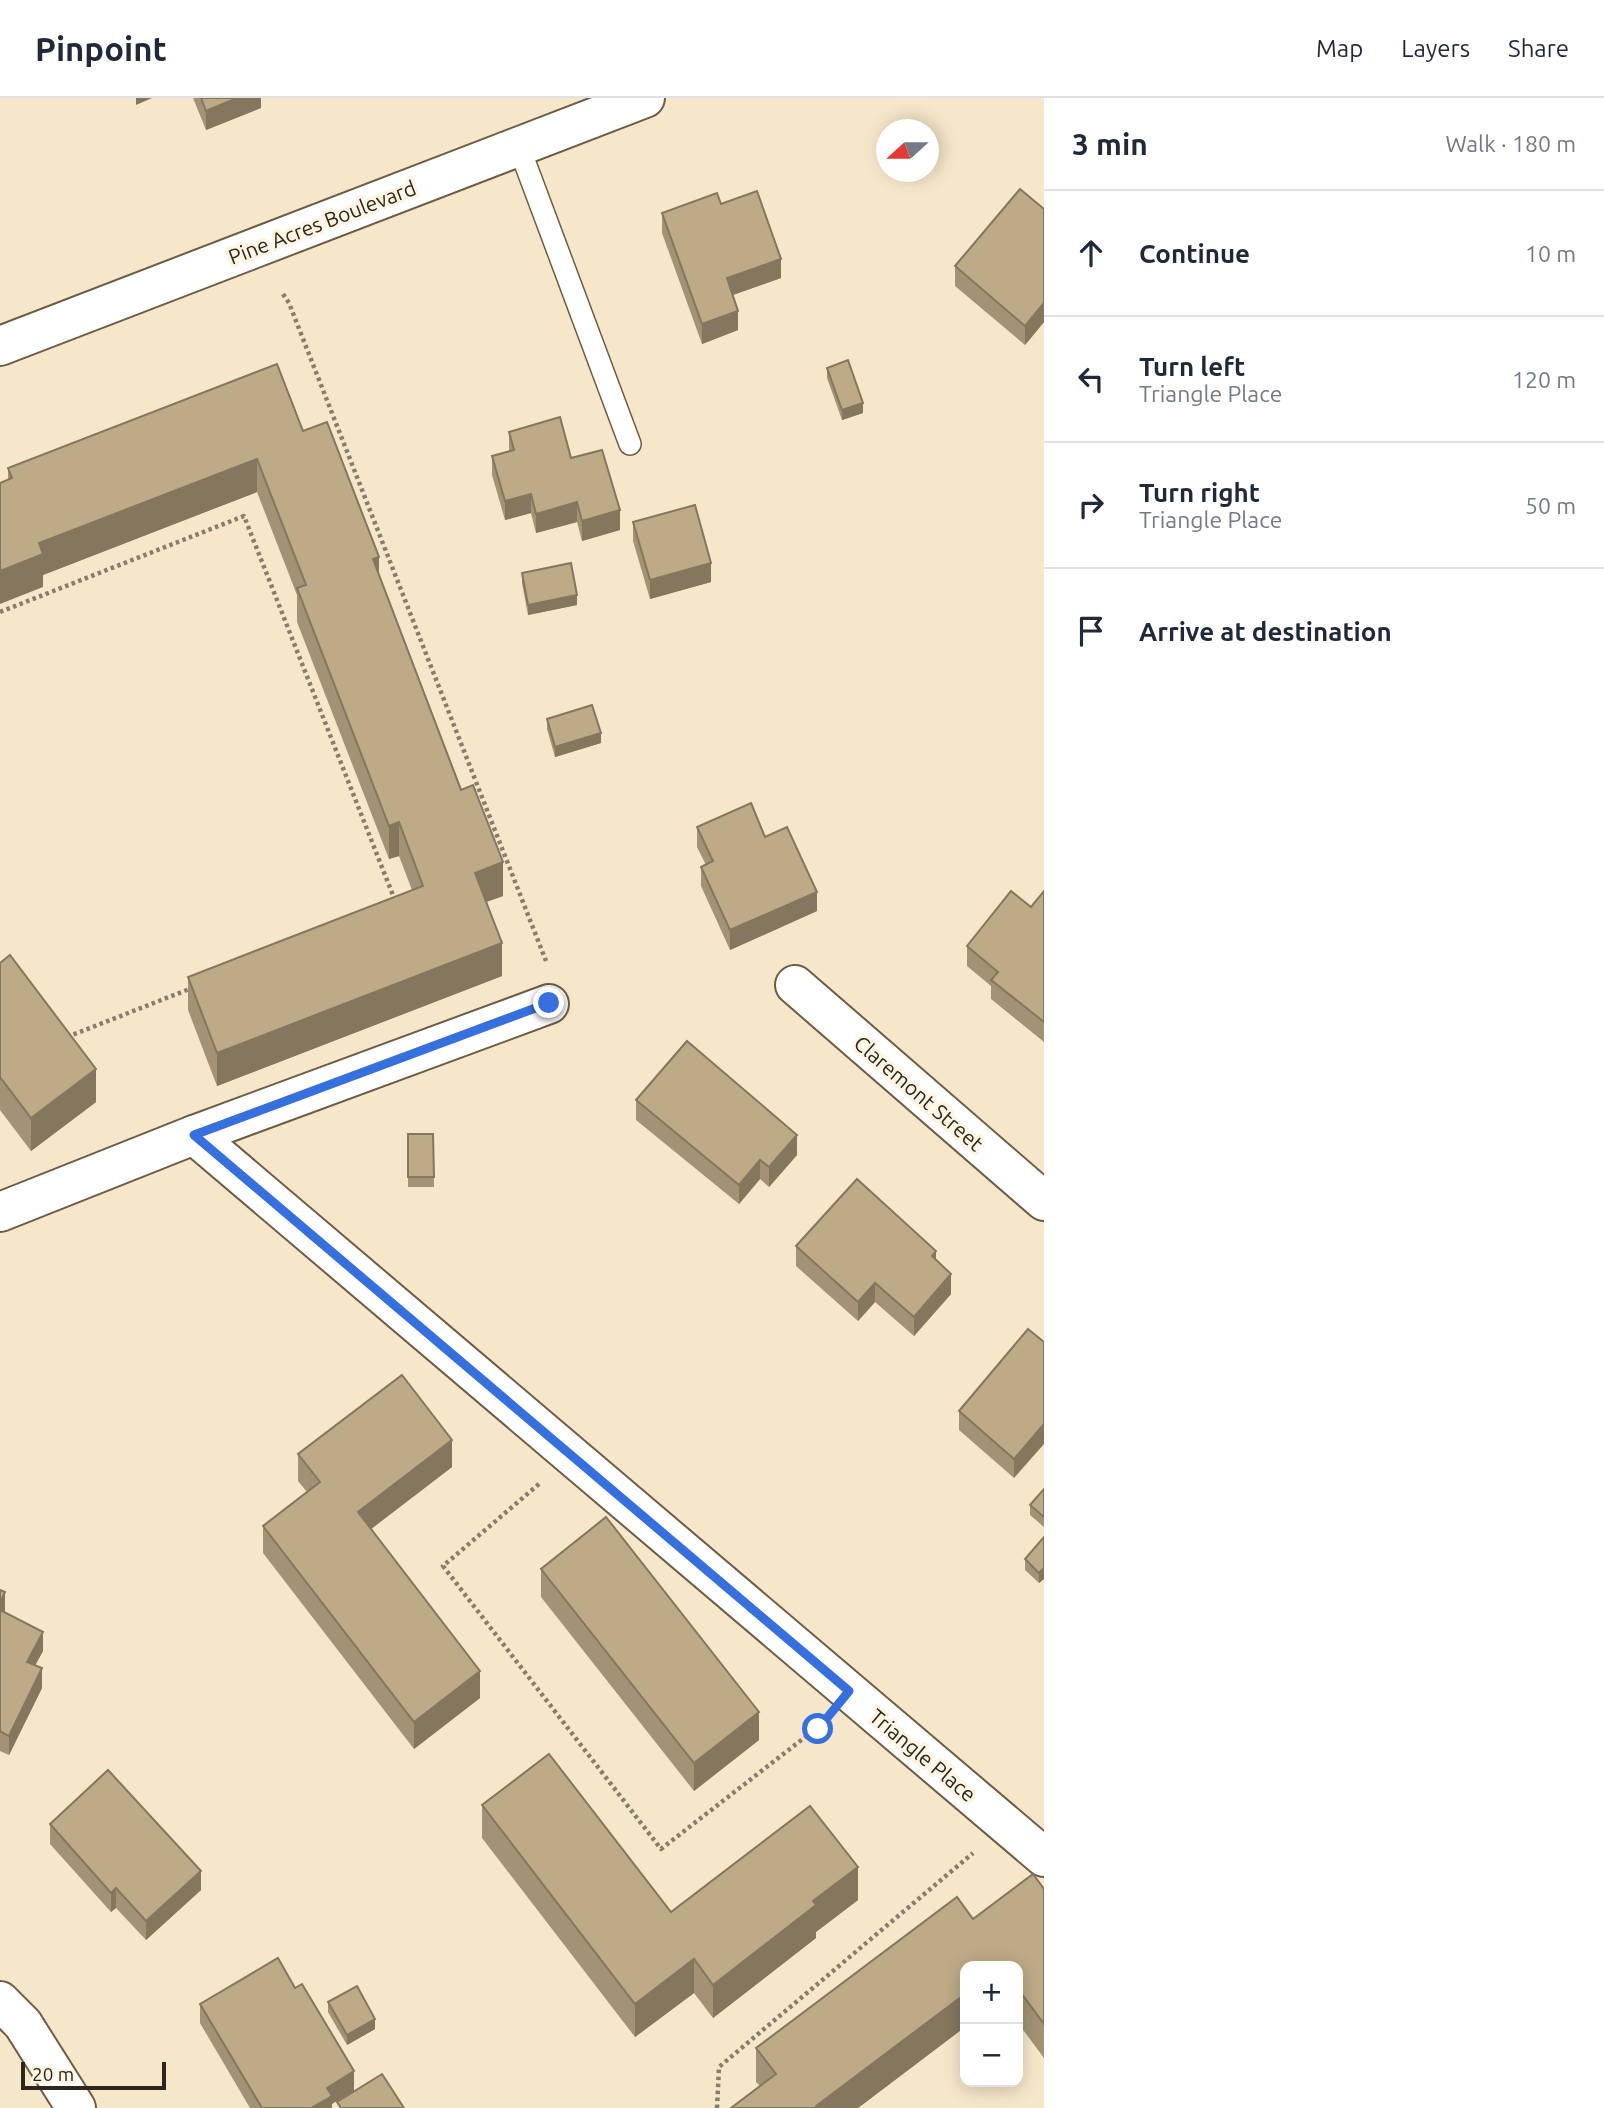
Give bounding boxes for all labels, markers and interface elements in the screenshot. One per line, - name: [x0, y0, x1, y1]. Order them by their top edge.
- text: Pinpoint: [35, 30, 167, 67]
- text: Map: [1316, 35, 1363, 62]
- text: Layers: [1401, 35, 1470, 62]
- text: Share: [1508, 35, 1569, 62]
- north arrow: [876, 119, 939, 182]
- text: 3 min: [1072, 127, 1148, 161]
- text: Walk · 180 m: [1445, 131, 1576, 156]
- street label: Pine Acres Boulevard: [225, 175, 419, 269]
- icon: ahead: [1072, 234, 1110, 272]
- text: Continue: [1139, 239, 1250, 268]
- text: 10 m: [1525, 241, 1576, 266]
- text: Turn left: [1139, 352, 1245, 381]
- icon: left: [1072, 360, 1110, 398]
- text: 120 m: [1512, 367, 1576, 392]
- text: Triangle Place: [1139, 381, 1282, 406]
- text: Turn right: [1139, 478, 1260, 507]
- icon: right: [1072, 486, 1110, 524]
- text: 50 m: [1525, 493, 1576, 518]
- text: Triangle Place: [1139, 507, 1282, 532]
- icon: arrive: [1072, 612, 1110, 650]
- text: Arrive at destination: [1139, 617, 1392, 646]
- route end: [533, 987, 564, 1018]
- street label: Claremont Street: [850, 1031, 988, 1155]
- street label: Triangle Place: [865, 1704, 981, 1806]
- route start: [802, 1713, 833, 1744]
- map controls: [960, 1961, 1023, 2087]
- button: +: [960, 1961, 1023, 2024]
- button: −: [960, 2024, 1023, 2087]
- scale bar: [21, 2059, 166, 2091]
- text: 20 m: [32, 2063, 74, 2085]

